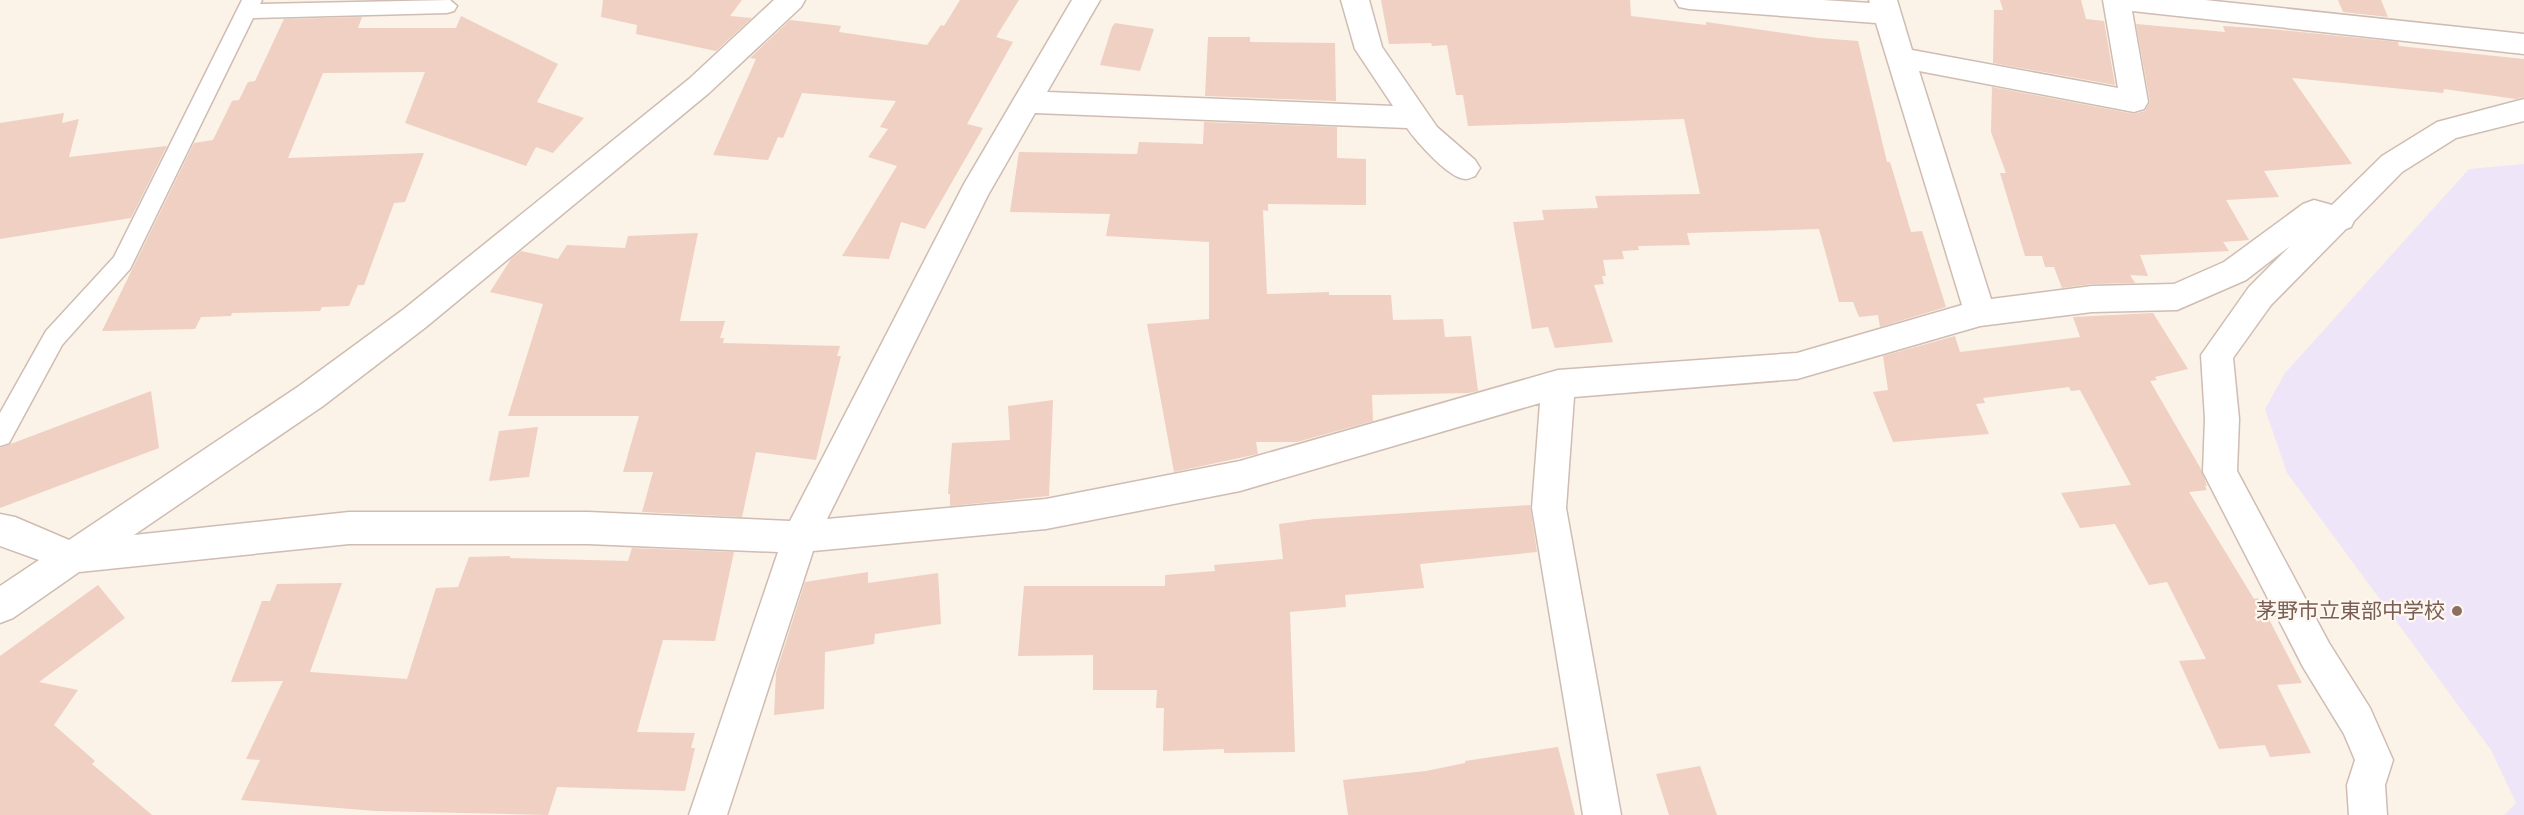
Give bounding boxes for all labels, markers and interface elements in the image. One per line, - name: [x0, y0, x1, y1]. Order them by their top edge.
- place label: 茅野市立東部中学校: [2256, 597, 2445, 622]
- marker: 茅野市立東部中学校: [2450, 604, 2464, 618]

